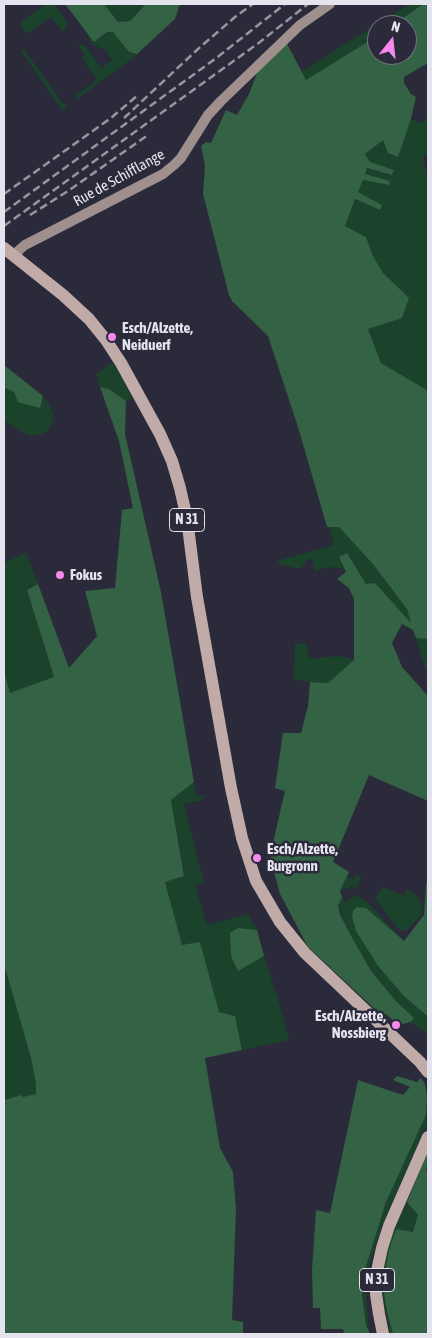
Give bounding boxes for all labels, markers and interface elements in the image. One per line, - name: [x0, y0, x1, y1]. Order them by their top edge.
- north arrow: [367, 15, 417, 65]
- text: N: [390, 18, 402, 35]
- street label: Rue de Schifflange: [70, 146, 168, 210]
- place label: Esch/Alzette, Neiduerf: [122, 319, 193, 354]
- marker: Esch/Alzette, Neiduerf: [106, 331, 118, 343]
- road number: N 31: [170, 508, 204, 532]
- place label: Fokus: [70, 566, 102, 584]
- marker: Fokus: [54, 569, 66, 581]
- place label: Esch/Alzette, Burgronn: [267, 840, 338, 875]
- marker: Esch/Alzette, Burgronn: [251, 852, 263, 864]
- place label: Esch/Alzette, Nossbierg: [315, 1007, 386, 1042]
- marker: Esch/Alzette, Nossbierg: [390, 1019, 402, 1031]
- road number: N 31: [360, 1268, 394, 1292]

